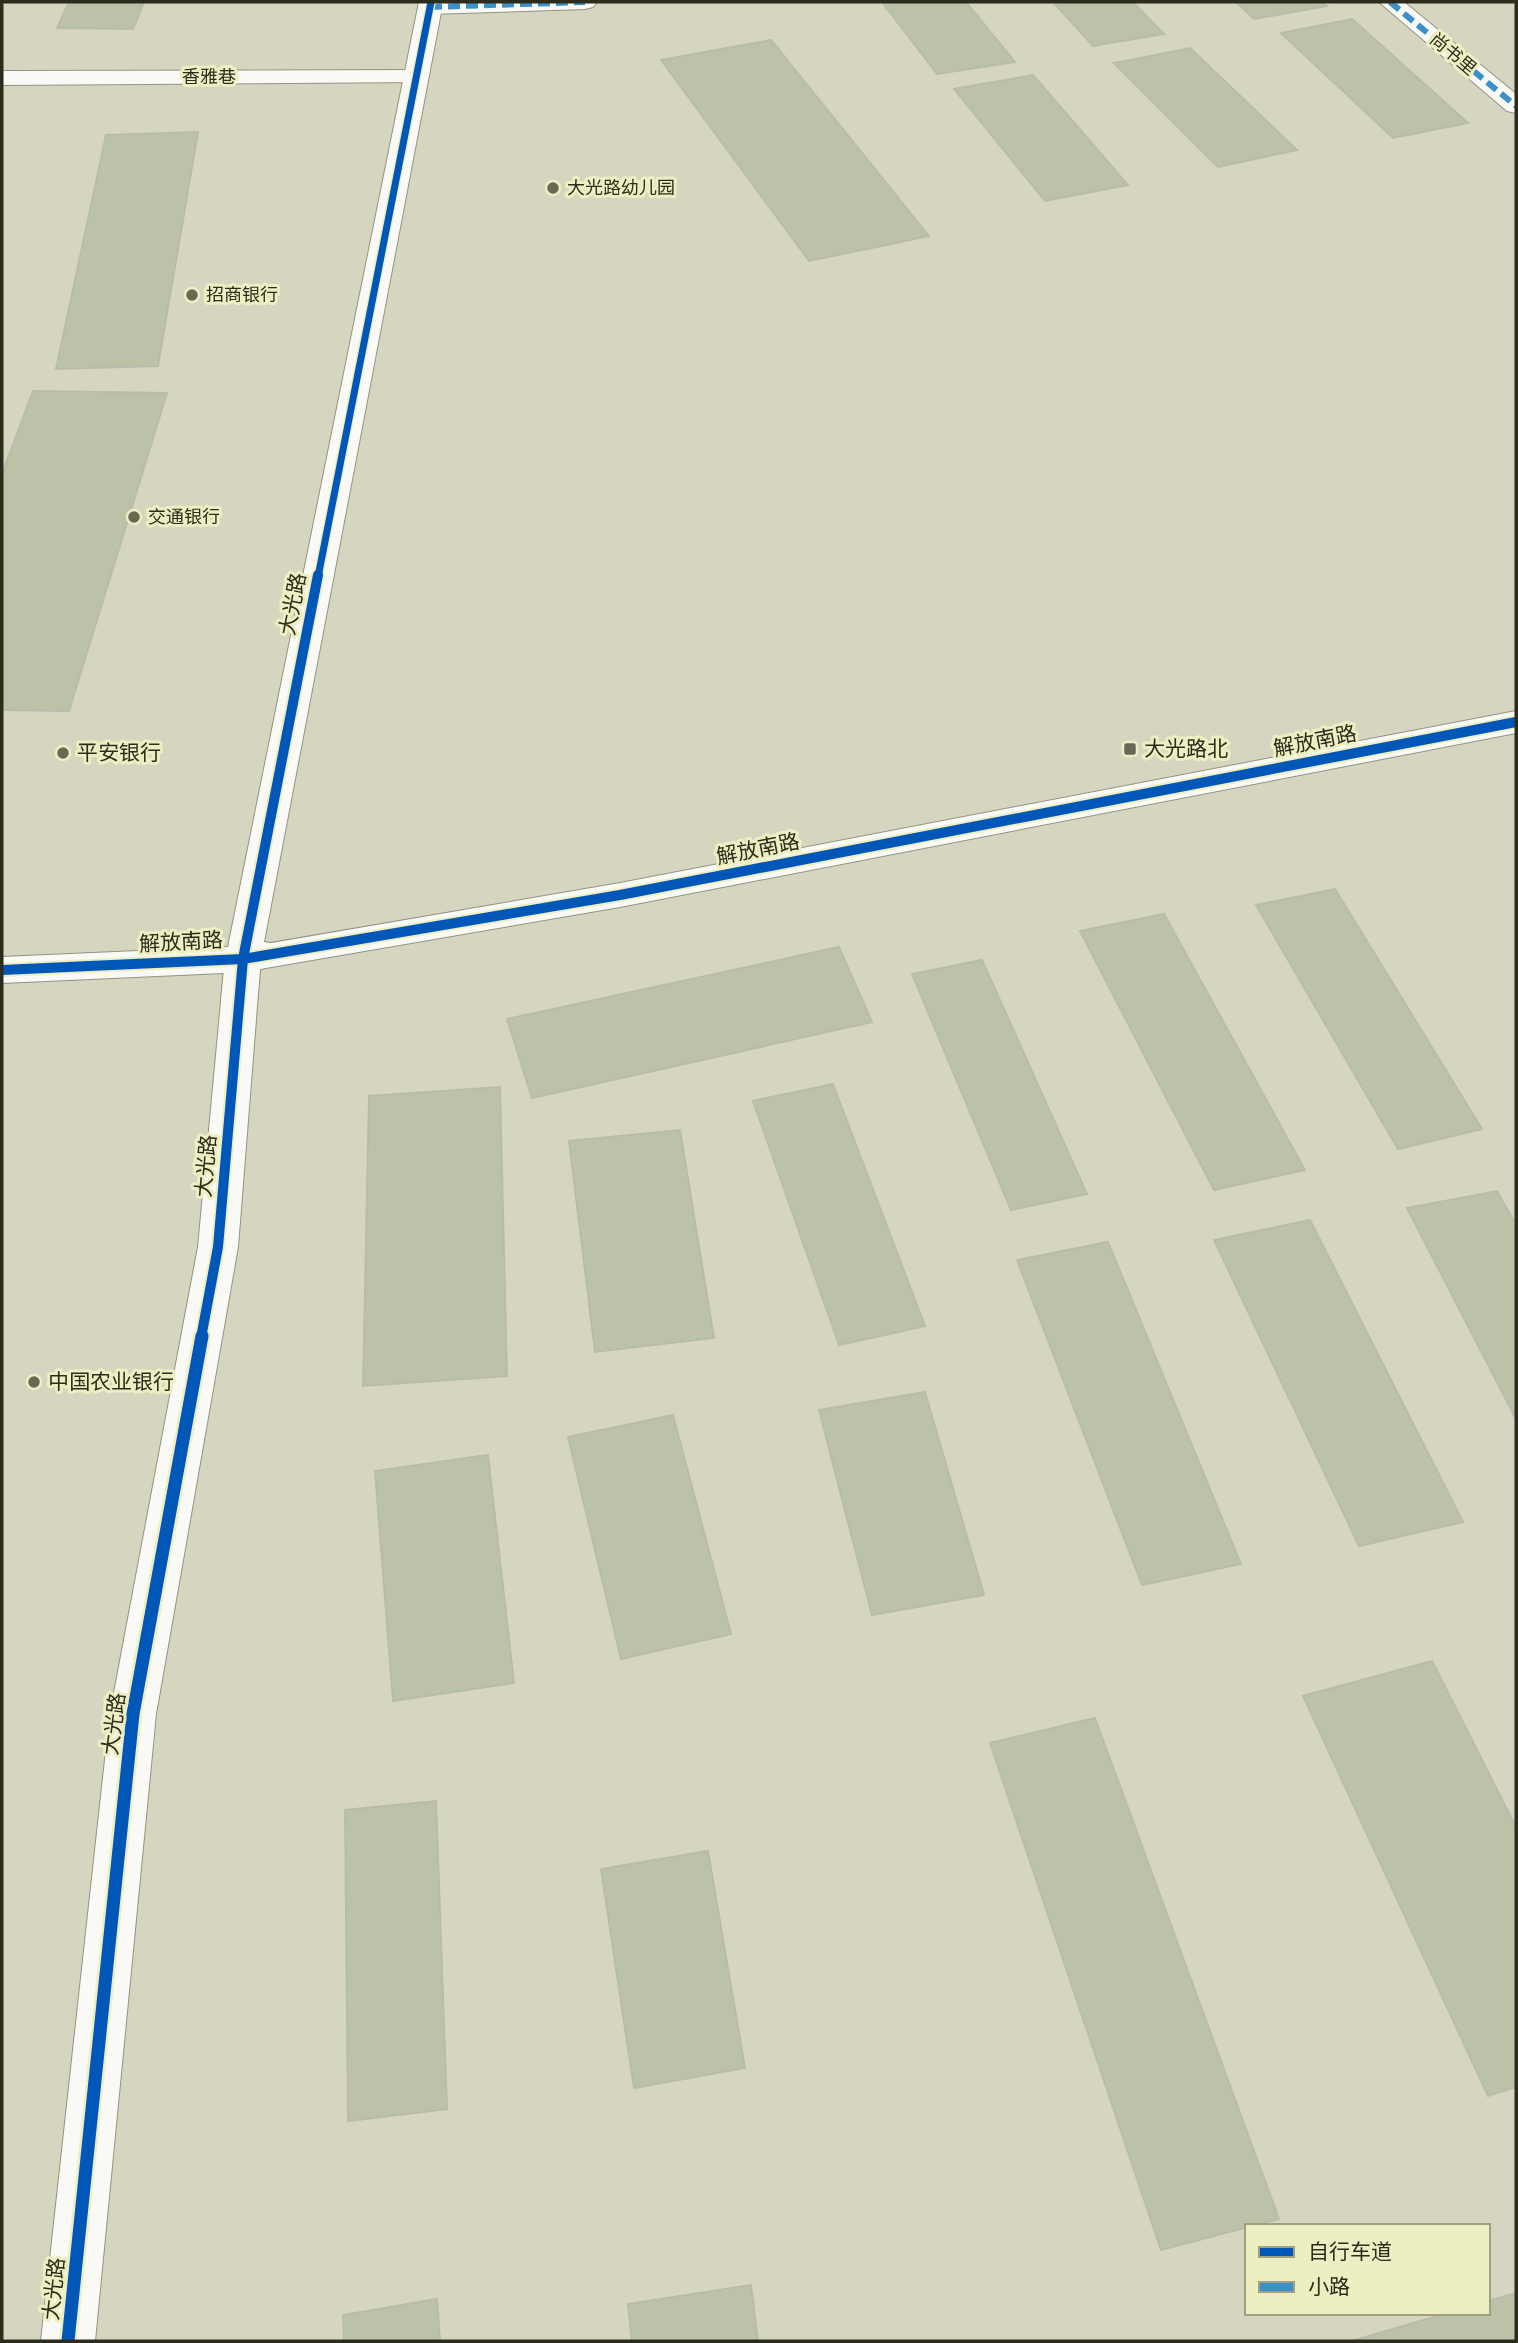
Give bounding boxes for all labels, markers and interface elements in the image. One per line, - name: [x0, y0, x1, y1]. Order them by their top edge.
- street label: 尚书里: [1425, 28, 1481, 80]
- street label: 香雅巷: [182, 66, 236, 88]
- place label: 大光路幼儿园: [567, 177, 675, 199]
- marker: 大光路幼儿园: [545, 180, 561, 196]
- place label: 招商银行: [206, 284, 278, 306]
- marker: 招商银行: [184, 287, 200, 303]
- place label: 交通银行: [148, 506, 220, 528]
- marker: 交通银行: [126, 509, 142, 525]
- street label: 大光路: [274, 571, 312, 637]
- street label: 解放南路: [1271, 720, 1359, 762]
- place label: 大光路北: [1144, 736, 1228, 762]
- place label: 平安银行: [77, 740, 161, 766]
- marker: 大光路北: [1122, 741, 1138, 757]
- marker: 平安银行: [55, 745, 71, 761]
- street label: 解放南路: [714, 828, 802, 870]
- street label: 解放南路: [138, 927, 224, 957]
- street label: 大光路: [190, 1133, 222, 1199]
- place label: 中国农业银行: [48, 1369, 174, 1395]
- marker: 中国农业银行: [26, 1374, 42, 1390]
- street label: 大光路: [97, 1691, 131, 1757]
- legend: [1245, 2224, 1490, 2315]
- text: 自行车道: [1308, 2239, 1392, 2265]
- street label: 大光路: [38, 2256, 70, 2322]
- text: 小路: [1308, 2274, 1350, 2300]

